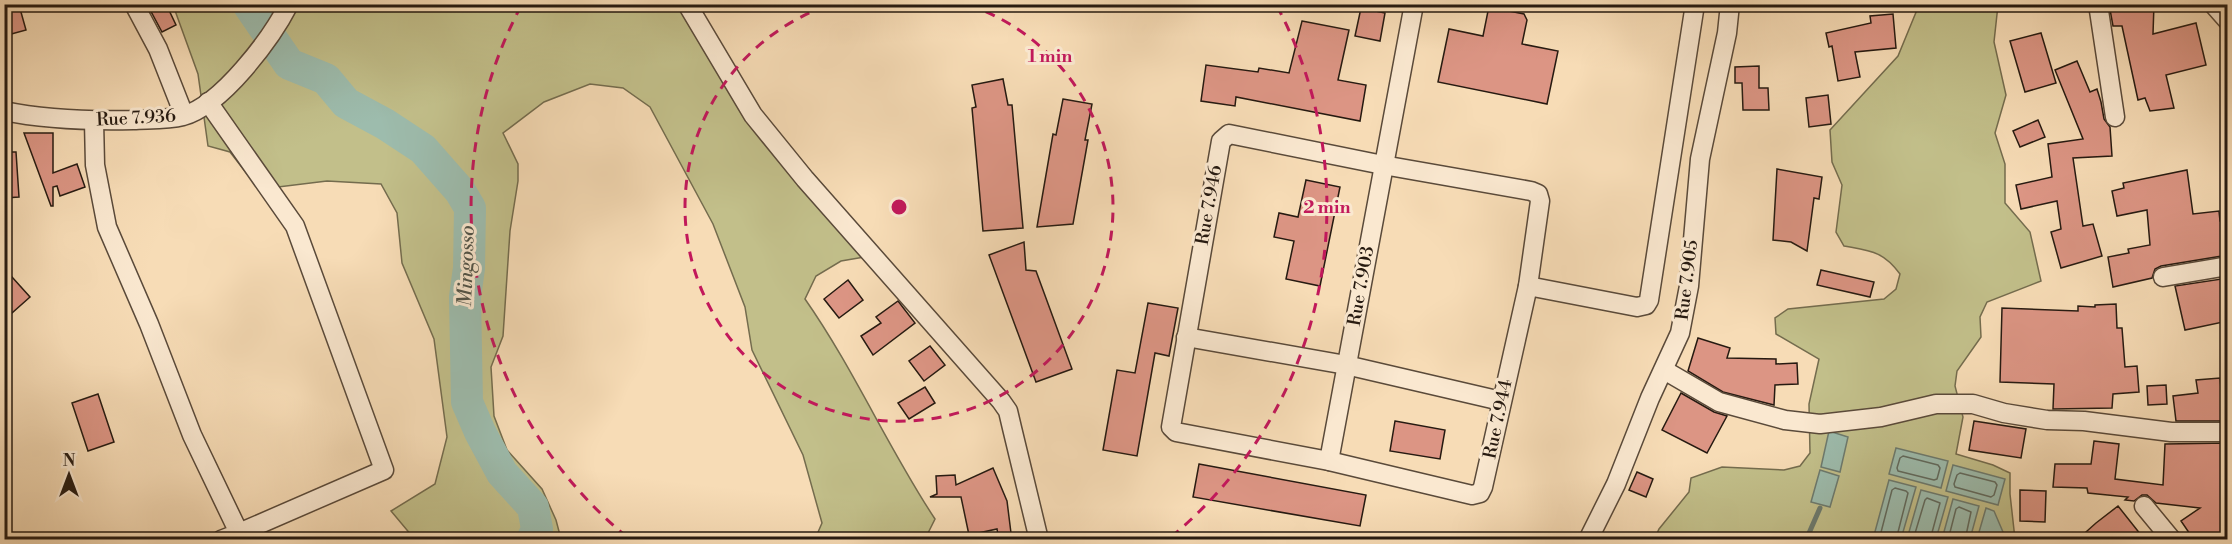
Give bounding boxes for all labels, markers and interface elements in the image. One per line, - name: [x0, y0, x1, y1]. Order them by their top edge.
- text: 1 min: [1028, 45, 1072, 68]
- street label: Rue 7.936: [96, 104, 177, 132]
- street label: Rue 7.946: [1191, 163, 1227, 247]
- text: 2 min: [1303, 196, 1351, 219]
- centre of rings: [889, 197, 909, 217]
- water label: Mingosso: [453, 225, 481, 307]
- street label: Rue 7.905: [1671, 238, 1703, 322]
- street label: Rue 7.903: [1343, 244, 1379, 328]
- street label: Rue 7.944: [1478, 377, 1518, 461]
- north arrow: [39, 445, 99, 505]
- text: N: [63, 451, 76, 471]

